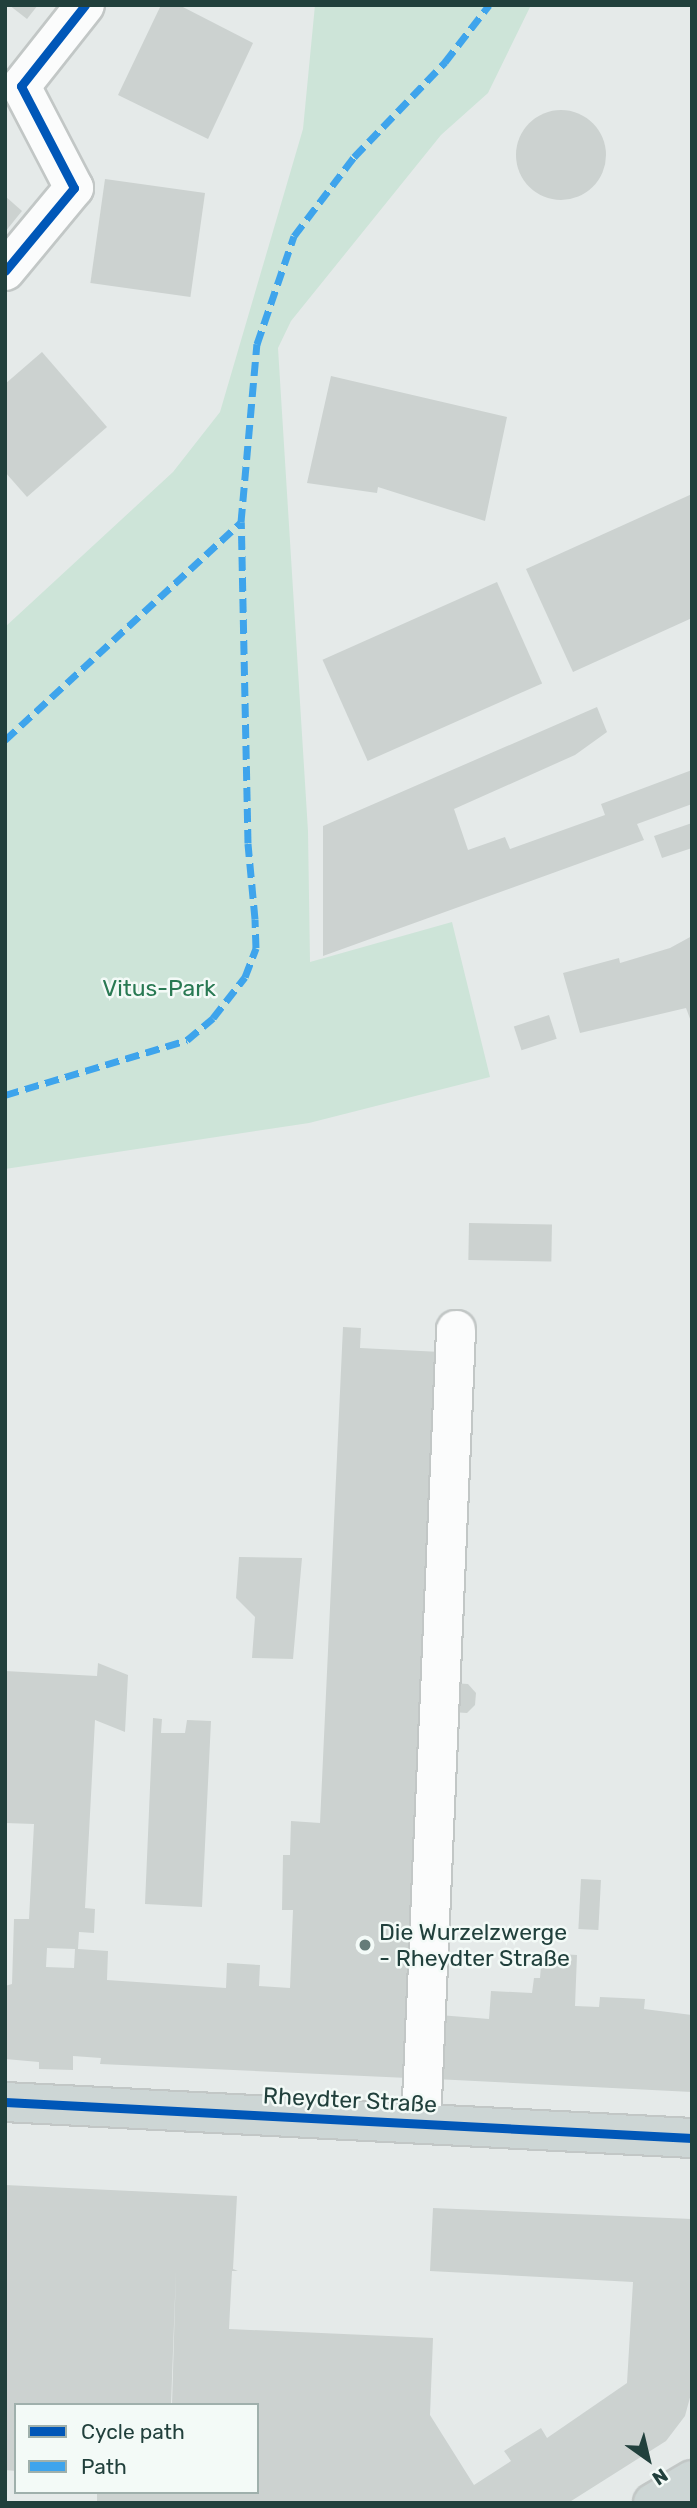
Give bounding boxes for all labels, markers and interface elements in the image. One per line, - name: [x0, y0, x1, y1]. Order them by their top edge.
- park label: Vitus-Park: [102, 974, 216, 1002]
- place label: Die Wurzelzwerge - Rheydter Straße: [379, 1918, 570, 1972]
- marker: Die Wurzelzwerge - Rheydter Straße: [357, 1937, 373, 1953]
- street label: Rheydter Straße: [262, 2082, 438, 2118]
- legend: [14, 2403, 259, 2494]
- text: Cycle path: [81, 2419, 185, 2444]
- north arrow: [613, 2424, 683, 2494]
- text: Path: [81, 2454, 127, 2479]
- text: N: [648, 2463, 672, 2490]

